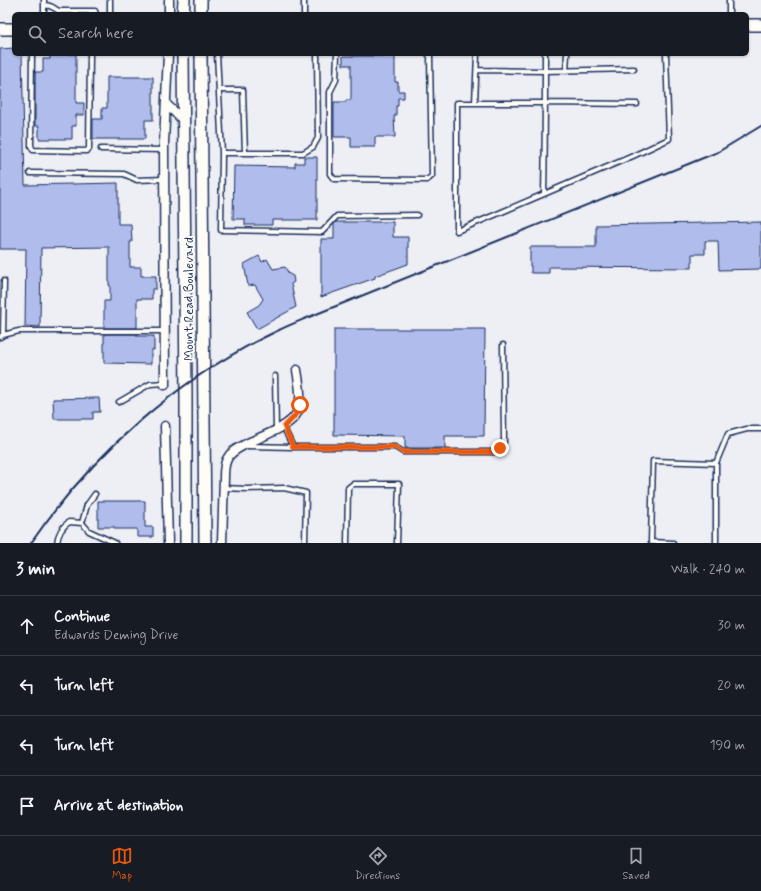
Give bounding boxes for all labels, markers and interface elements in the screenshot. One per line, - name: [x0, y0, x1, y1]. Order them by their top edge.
- search box: [12, 12, 749, 56]
- icon: search: [26, 23, 48, 45]
- text: Search here: [58, 24, 134, 44]
- street label: Mount Read Boulevard: [181, 237, 198, 361]
- route start: [291, 396, 309, 414]
- route end: [491, 439, 509, 457]
- text: 3 min: [16, 558, 55, 580]
- text: Walk · 240 m: [671, 561, 745, 578]
- text: Continue: [54, 607, 110, 627]
- icon: ahead: [16, 615, 38, 637]
- text: 30 m: [718, 617, 745, 634]
- text: Edwards Deming Drive: [54, 627, 178, 644]
- icon: left: [16, 675, 38, 697]
- text: Turn left: [54, 676, 114, 696]
- text: 20 m: [717, 677, 745, 694]
- icon: left: [16, 735, 38, 757]
- text: Turn left: [54, 736, 114, 756]
- text: 190 m: [710, 737, 745, 754]
- icon: arrive: [16, 795, 38, 817]
- text: Arrive at destination: [54, 796, 183, 816]
- tab: Map: [111, 845, 133, 883]
- tab: Directions: [355, 845, 400, 883]
- tab: Saved: [622, 845, 650, 883]

